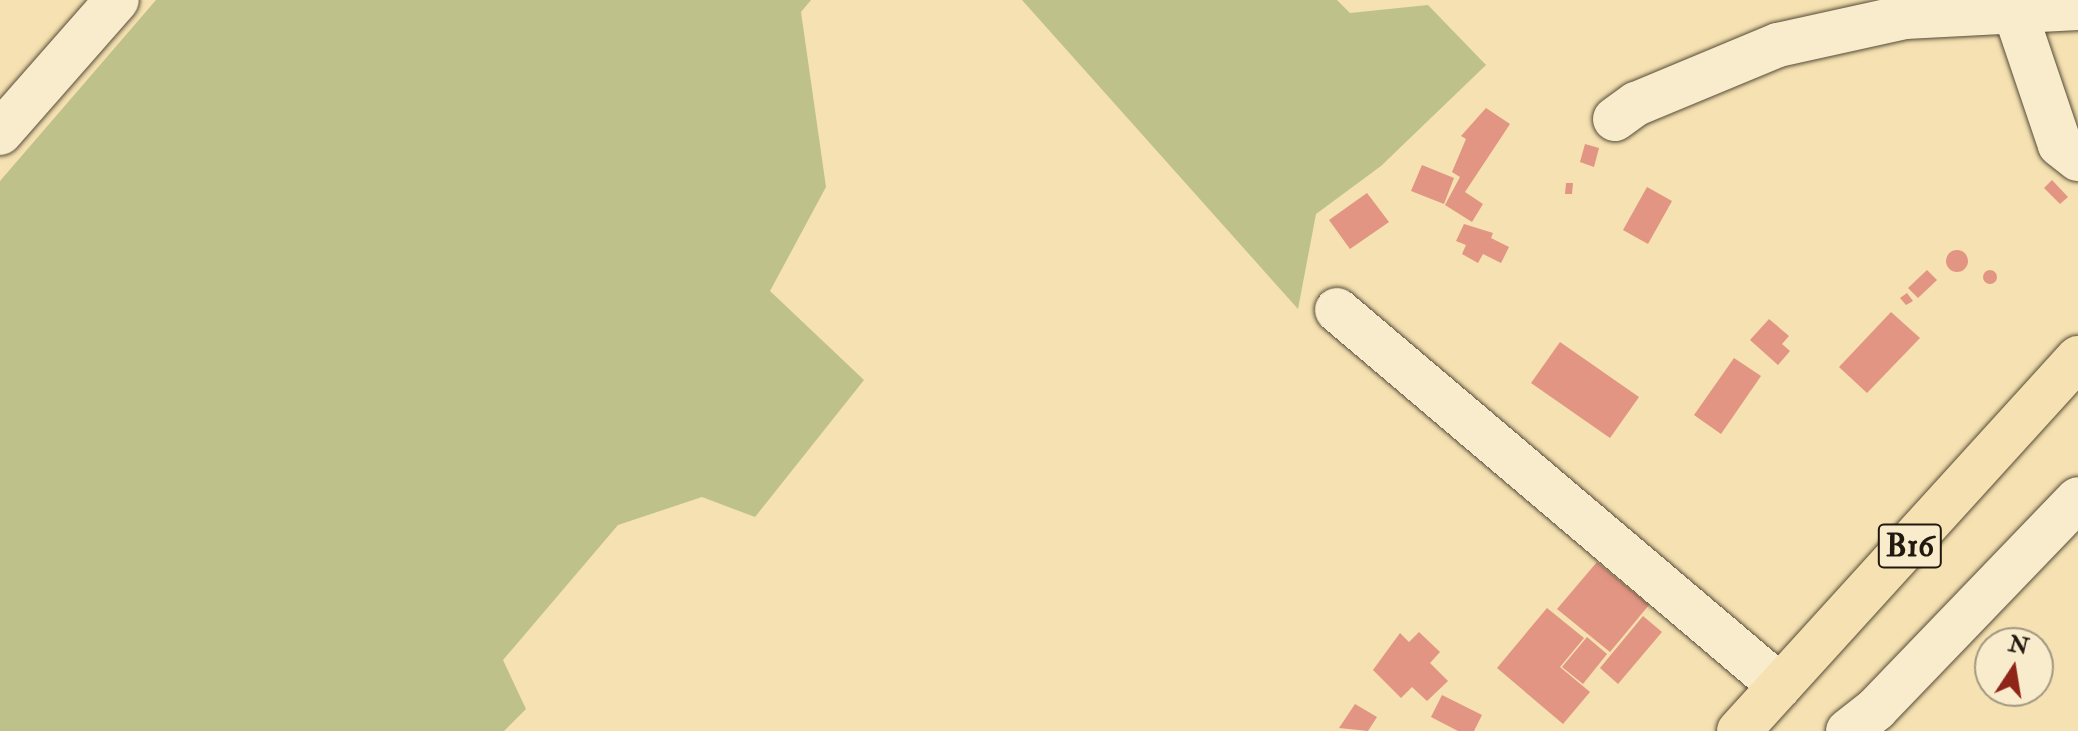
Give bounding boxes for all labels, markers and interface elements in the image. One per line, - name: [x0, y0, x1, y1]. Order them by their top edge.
- road number: B16: [1876, 518, 1944, 574]
- north arrow: [1974, 627, 2054, 707]
- text: N: [2006, 630, 2031, 661]

